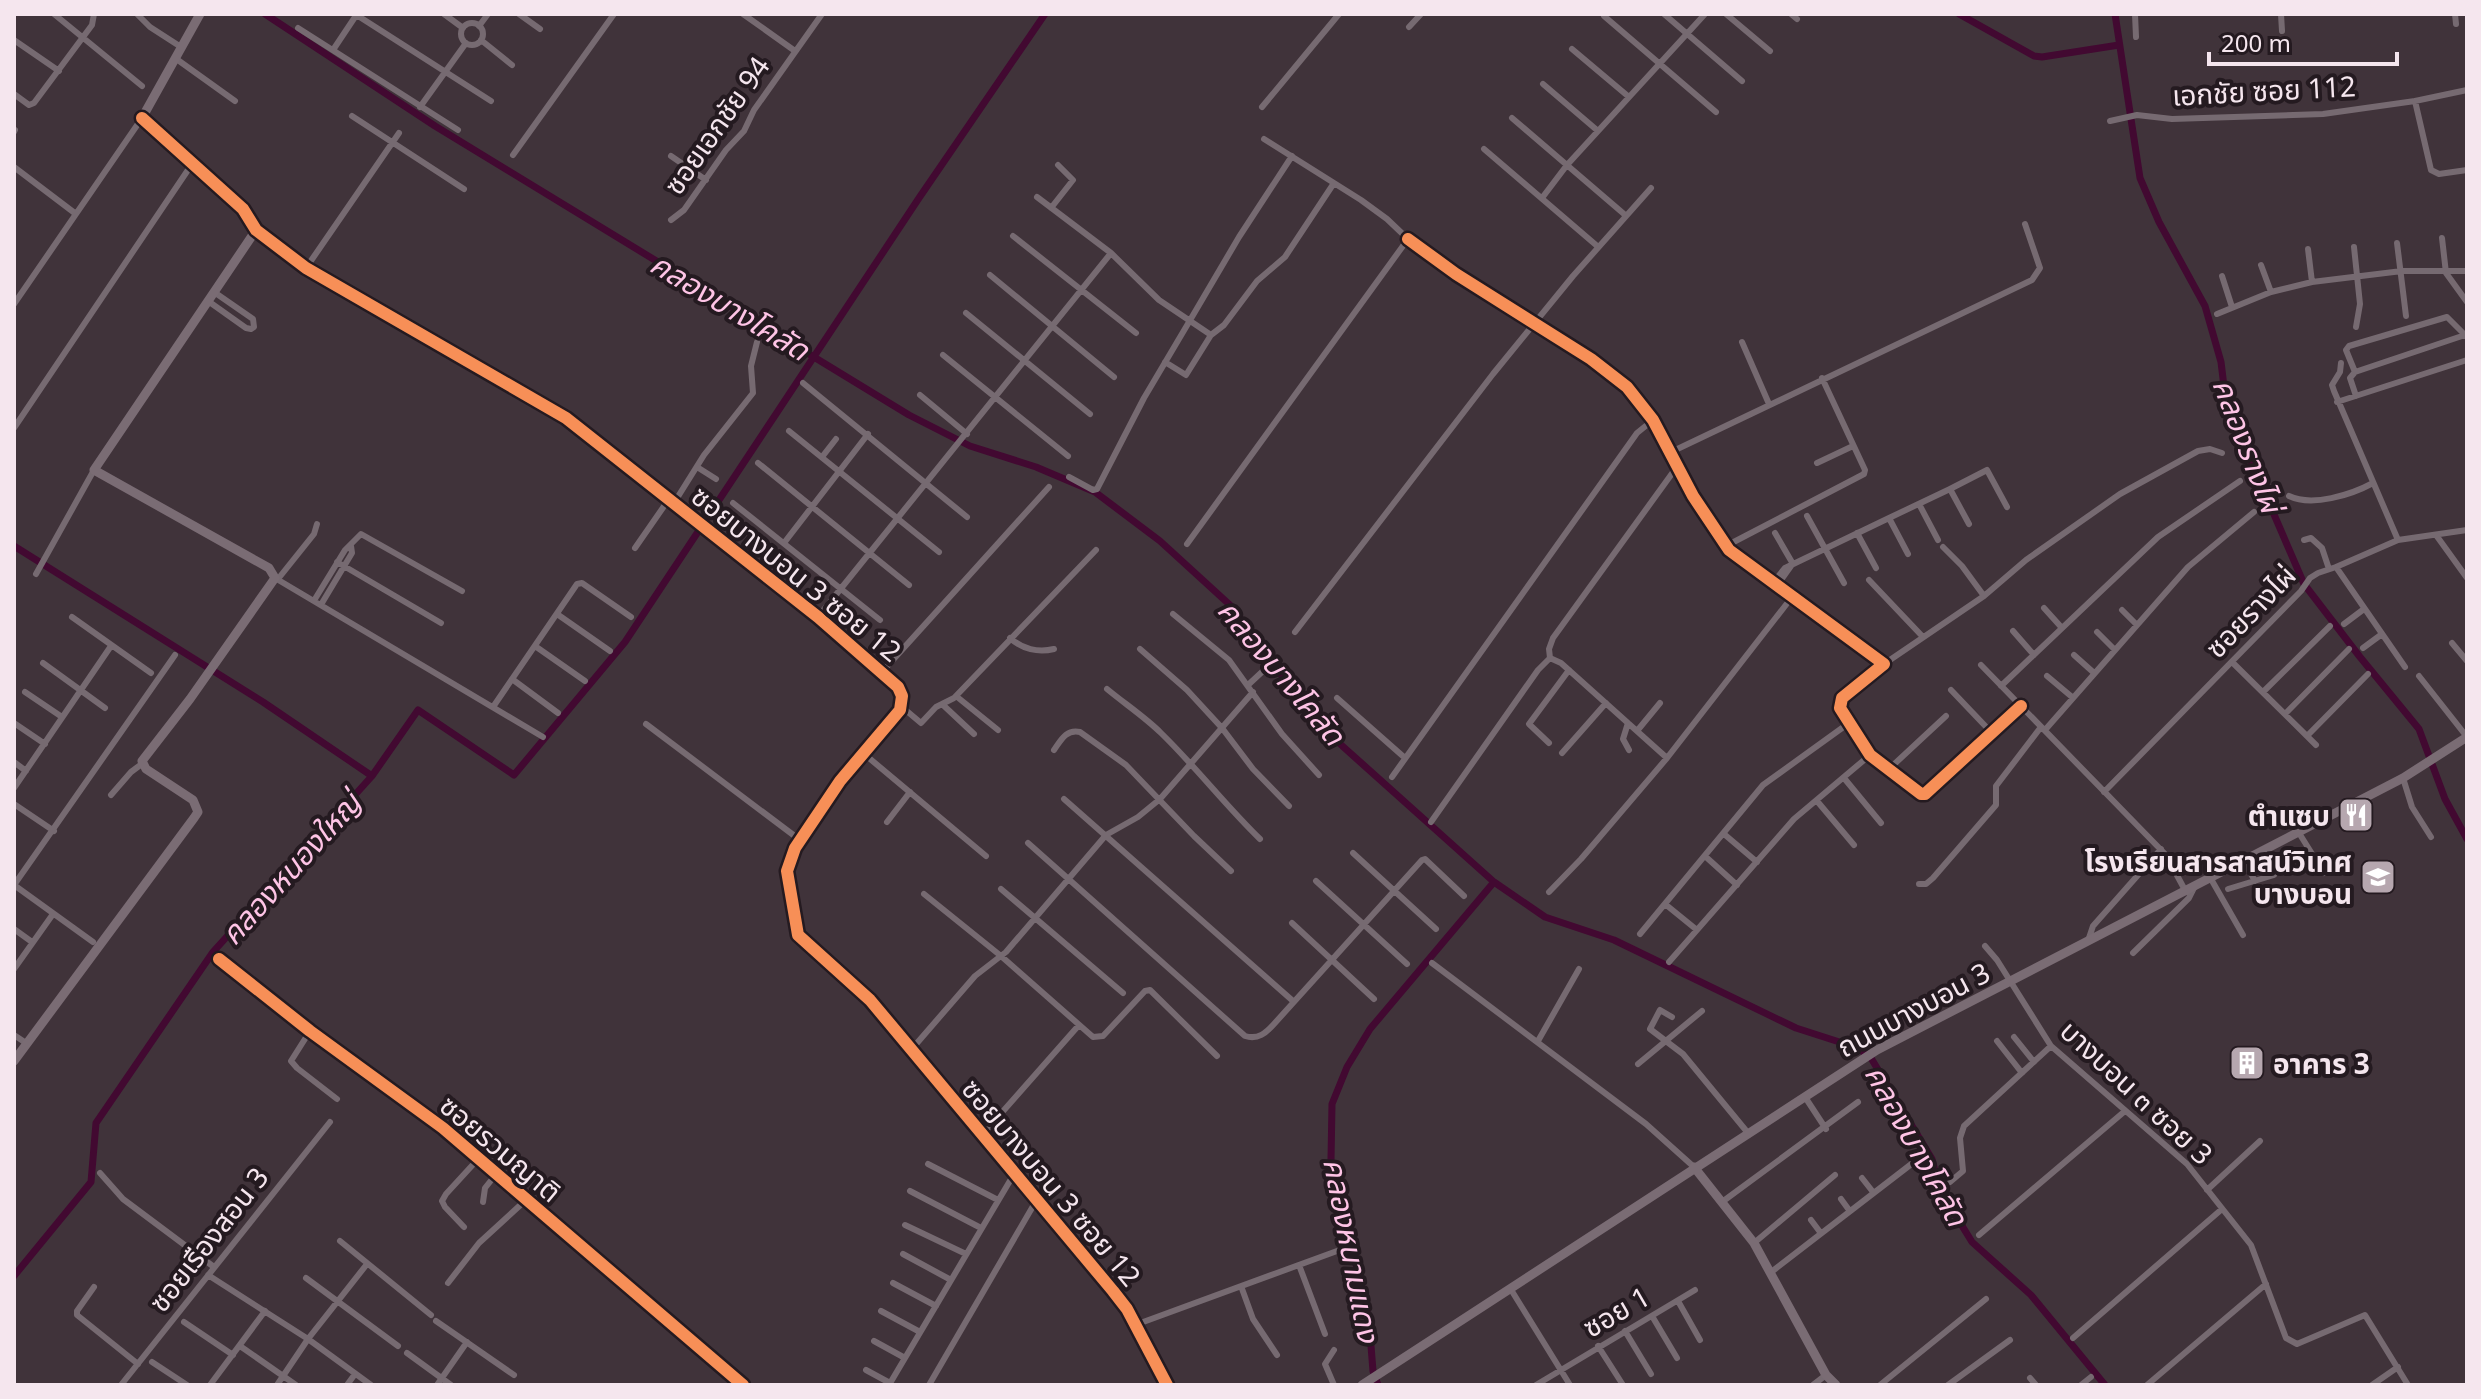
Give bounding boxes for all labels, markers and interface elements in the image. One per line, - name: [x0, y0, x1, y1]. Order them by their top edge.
- scale bar: [2209, 16, 2397, 66]
- text: 200 m: [2221, 26, 2291, 59]
- street label: ซอยเอกชัย 94: [654, 48, 778, 202]
- street label: เอกชัย ซอย 112: [2171, 66, 2357, 114]
- water label: คลองบางโคลัด: [643, 243, 818, 370]
- water label: คลองรางไผ่: [2204, 372, 2294, 522]
- street label: ซอยบางบอน 3 ซอย 12: [684, 476, 910, 670]
- street label: ซอยรางไผ่: [2196, 556, 2304, 666]
- water label: คลองบางโคลัด: [1209, 591, 1356, 755]
- water label: คลองหนองใหญ่: [211, 780, 372, 953]
- place label: ตำแซบ: [2248, 796, 2330, 834]
- restaurant icon: ตำแซบ: [2337, 796, 2375, 834]
- place label: โรงเรียนสารสาสน์วิเทศ บางบอน: [2084, 842, 2352, 912]
- school or university icon: โรงเรียนสารสาสน์วิเทศ บางบอน: [2359, 858, 2397, 896]
- street label: ถนนบางบอน 3: [1830, 953, 1996, 1065]
- street label: บางบอน ๓ ซอย 3: [2053, 1012, 2221, 1172]
- building icon: อาคาร 3: [2228, 1044, 2266, 1082]
- place label: อาคาร 3: [2273, 1044, 2370, 1082]
- water label: คลองบางโคลัด: [1856, 1057, 1979, 1234]
- street label: ซอยบางบอน 3 ซอย 12: [954, 1070, 1150, 1294]
- street label: ซอยรวมญาติ: [432, 1086, 570, 1210]
- water label: คลองหนามแดง: [1314, 1154, 1390, 1347]
- street label: ซอยเรืองสอน 3: [140, 1159, 276, 1319]
- street label: ซอย 1: [1576, 1277, 1656, 1345]

